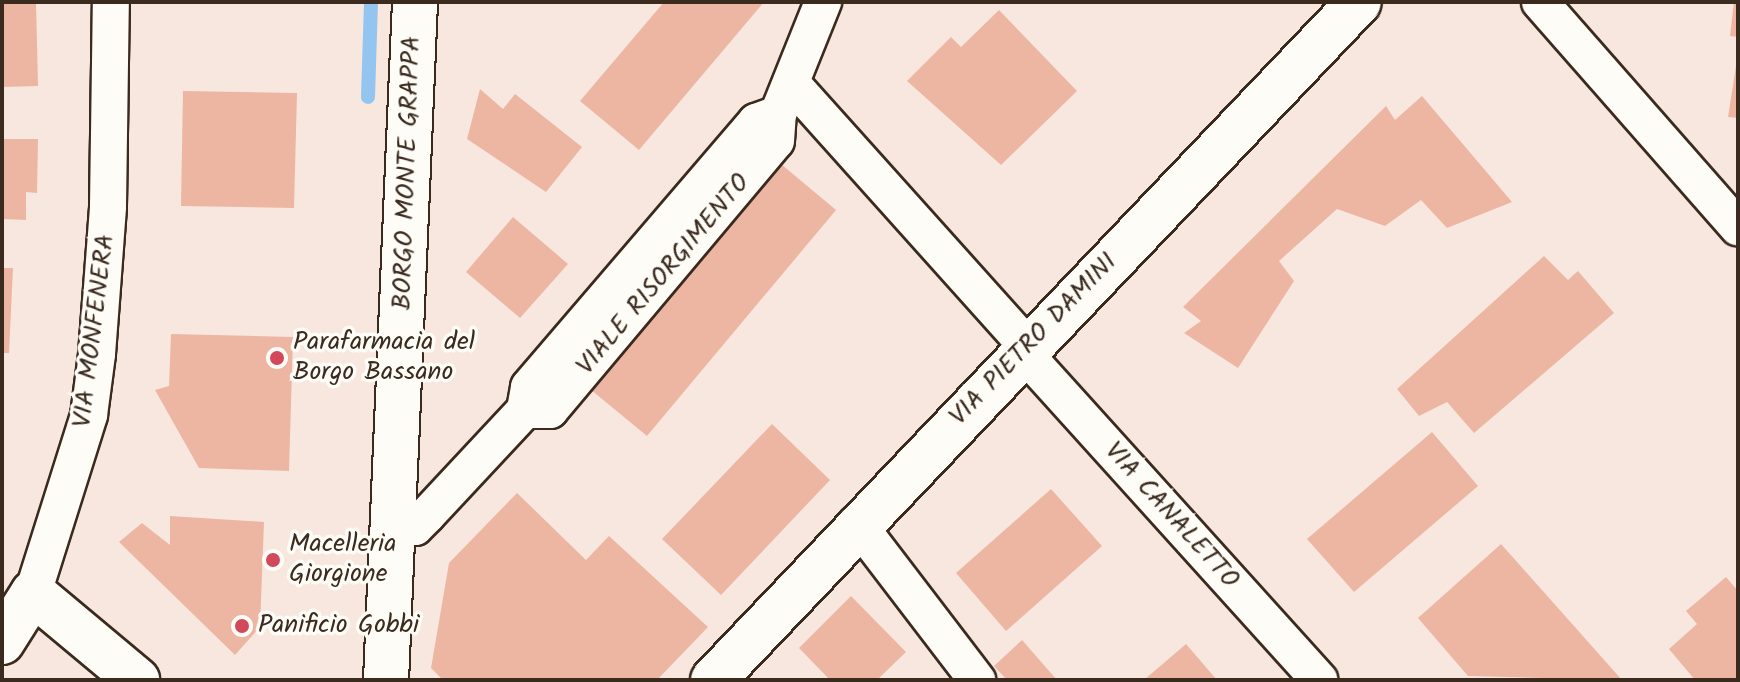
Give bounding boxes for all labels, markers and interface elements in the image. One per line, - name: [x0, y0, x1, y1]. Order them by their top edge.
- street label: BORGO MONTE GRAPPA: [388, 35, 428, 311]
- street label: VIALE RISORGIMENTO: [571, 168, 757, 382]
- street label: VIA MONFENERA: [68, 232, 122, 430]
- street label: VIA PIETRO DAMINI: [944, 247, 1124, 433]
- place label: Parafarmacia del Borgo Bassano: [293, 327, 475, 388]
- marker: Parafarmacia del Borgo Bassano: [268, 349, 286, 367]
- street label: VIA CANALETTO: [1097, 436, 1245, 596]
- place label: Macelleria Giorgione: [289, 529, 396, 590]
- marker: Macelleria Giorgione: [264, 551, 282, 569]
- place label: Panificio Gobbi: [258, 610, 419, 642]
- marker: Panificio Gobbi: [233, 617, 251, 635]

